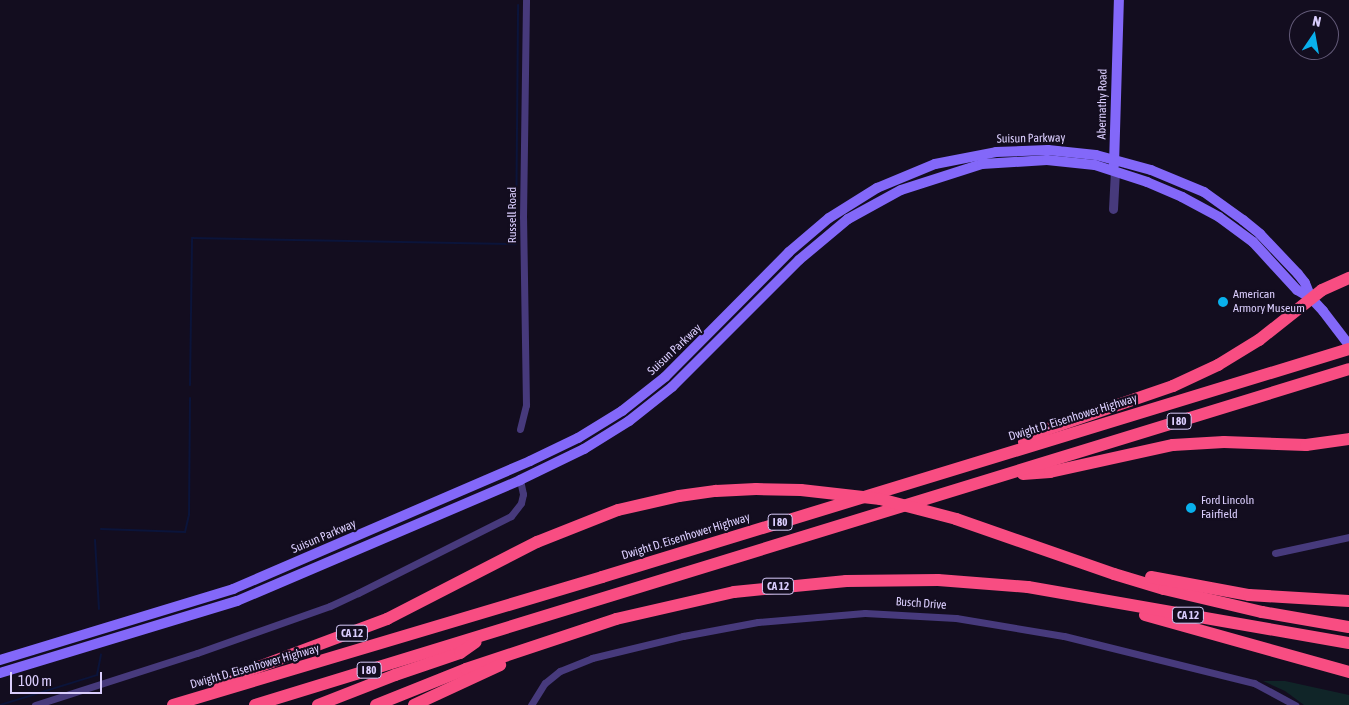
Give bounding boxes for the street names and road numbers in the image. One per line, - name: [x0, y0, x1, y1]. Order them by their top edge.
- street label: Abernathy Road: [1095, 69, 1111, 139]
- street label: Suisun Parkway: [997, 131, 1065, 147]
- street label: Russell Road: [506, 187, 520, 243]
- street label: Suisun Parkway: [645, 321, 705, 379]
- street label: Dwight D. Eisenhower Highway: [1007, 392, 1139, 444]
- road number: I 80: [1166, 412, 1192, 430]
- street label: Dwight D. Eisenhower Highway: [620, 511, 752, 563]
- road number: I 80: [768, 514, 792, 530]
- street label: Suisun Parkway: [290, 517, 358, 557]
- road number: CA 12: [762, 578, 794, 594]
- street label: Busch Drive: [895, 595, 947, 613]
- road number: CA 12: [1172, 606, 1204, 624]
- road number: CA 12: [336, 624, 368, 641]
- street label: Dwight D. Eisenhower Highway: [189, 642, 321, 692]
- road number: I 80: [356, 662, 382, 678]

